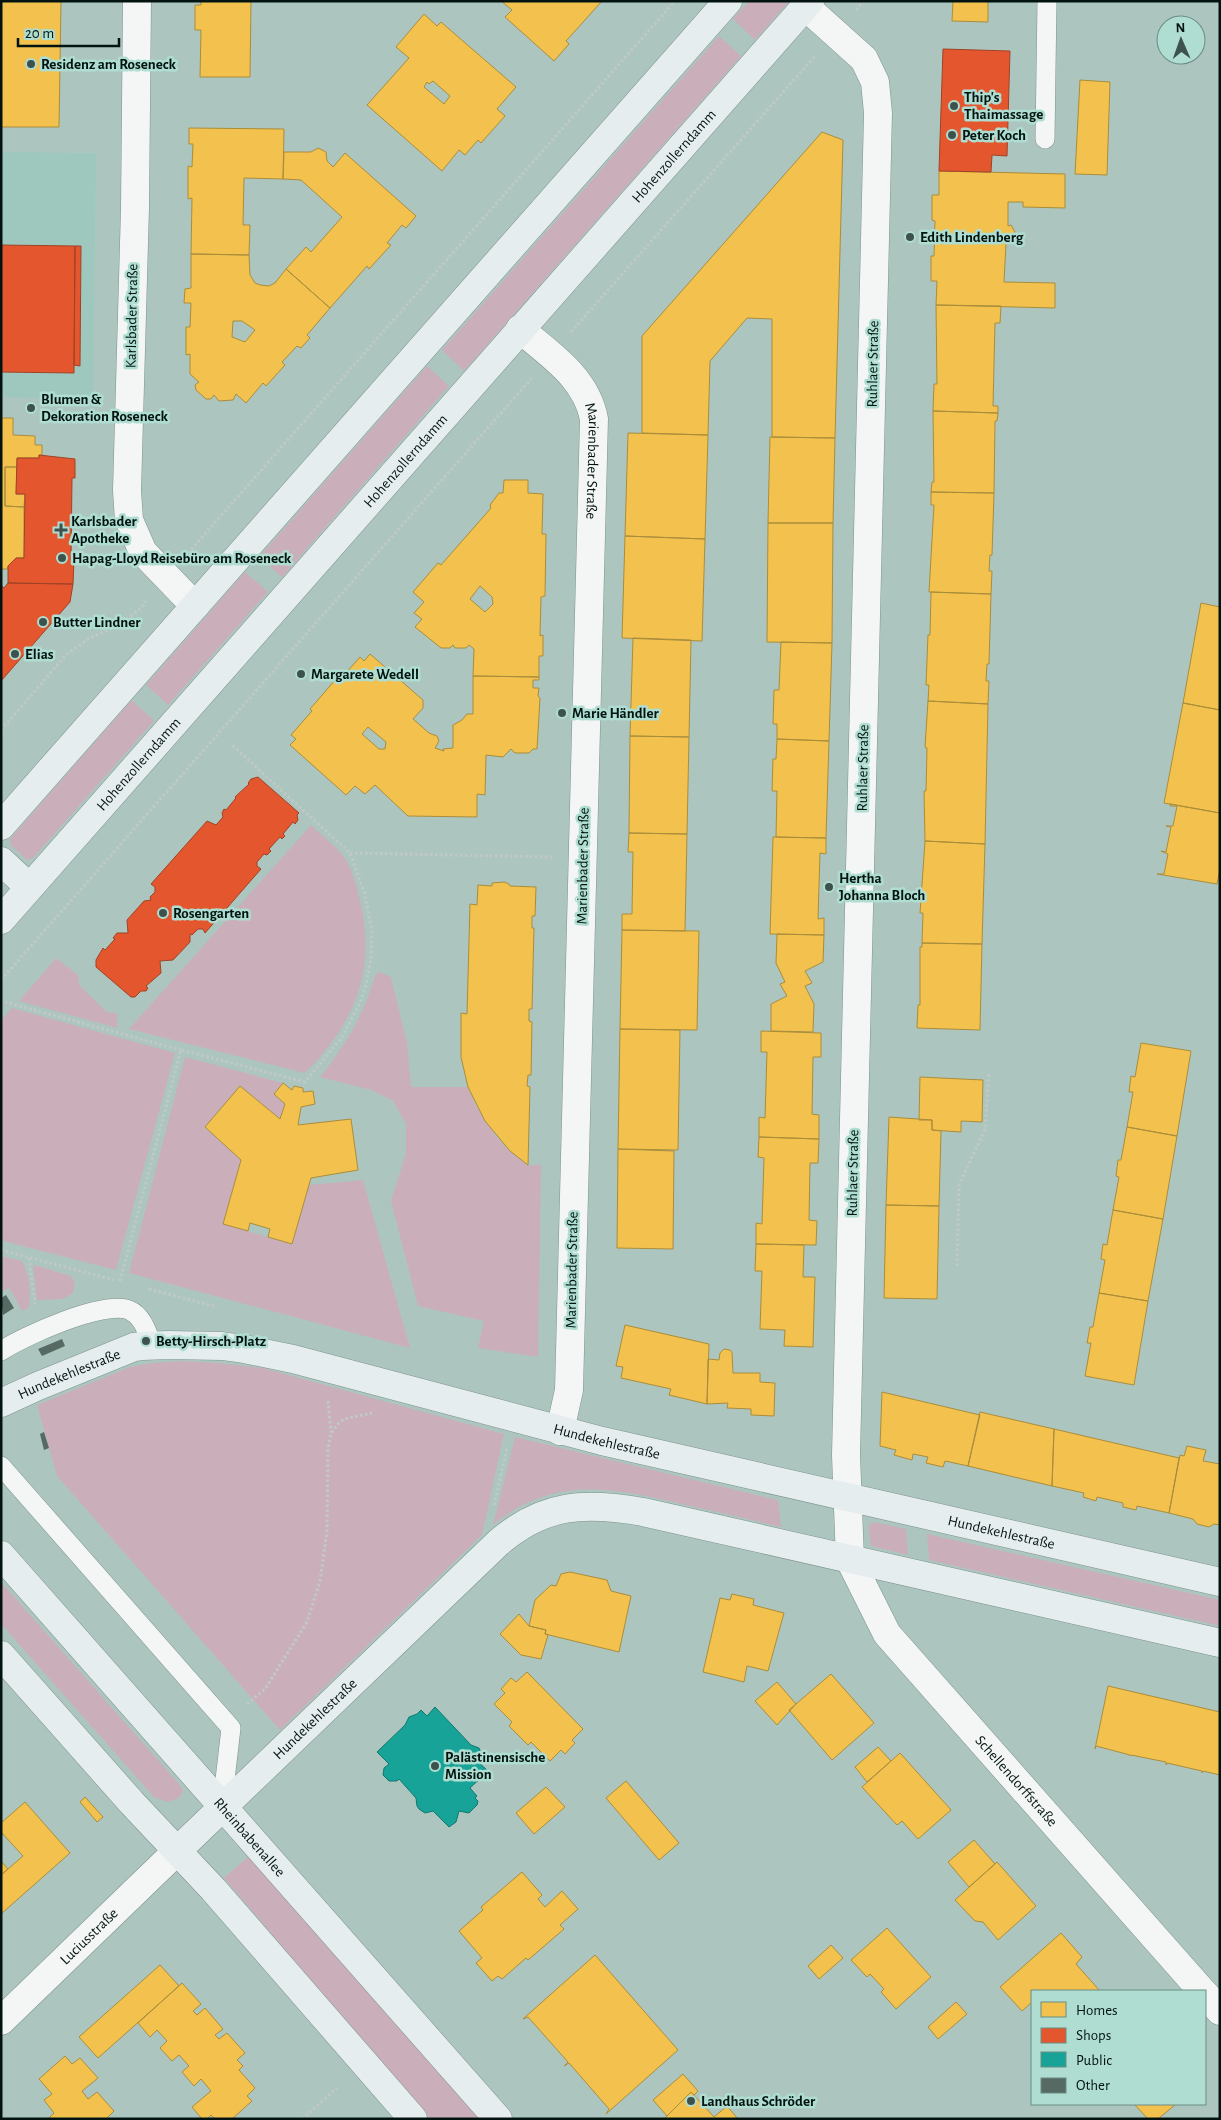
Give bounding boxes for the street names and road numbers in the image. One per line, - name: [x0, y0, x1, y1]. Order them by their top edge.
- street label: Hohenzollerndamm: [629, 106, 718, 205]
- street label: Karlsbader Straße: [124, 264, 140, 368]
- street label: Ruhlaer Straße: [865, 320, 881, 408]
- street label: Marienbader Straße: [582, 400, 602, 520]
- street label: Hohenzollerndamm: [361, 411, 450, 510]
- street label: Hohenzollerndamm: [94, 714, 183, 813]
- street label: Ruhlaer Straße: [855, 724, 871, 812]
- street label: Marienbader Straße: [574, 807, 592, 925]
- street label: Ruhlaer Straße: [845, 1129, 861, 1217]
- street label: Marienbader Straße: [563, 1211, 581, 1329]
- street label: Hundekehlestraße: [15, 1346, 122, 1402]
- street label: Hundekehlestraße: [552, 1421, 662, 1462]
- street label: Hundekehlestraße: [946, 1513, 1056, 1552]
- street label: Hundekehlestraße: [270, 1675, 360, 1762]
- street label: Schellendorffstraße: [973, 1733, 1060, 1829]
- street label: Rheinbabenallee: [211, 1795, 288, 1879]
- street label: Luciusstraße: [57, 1905, 121, 1967]

